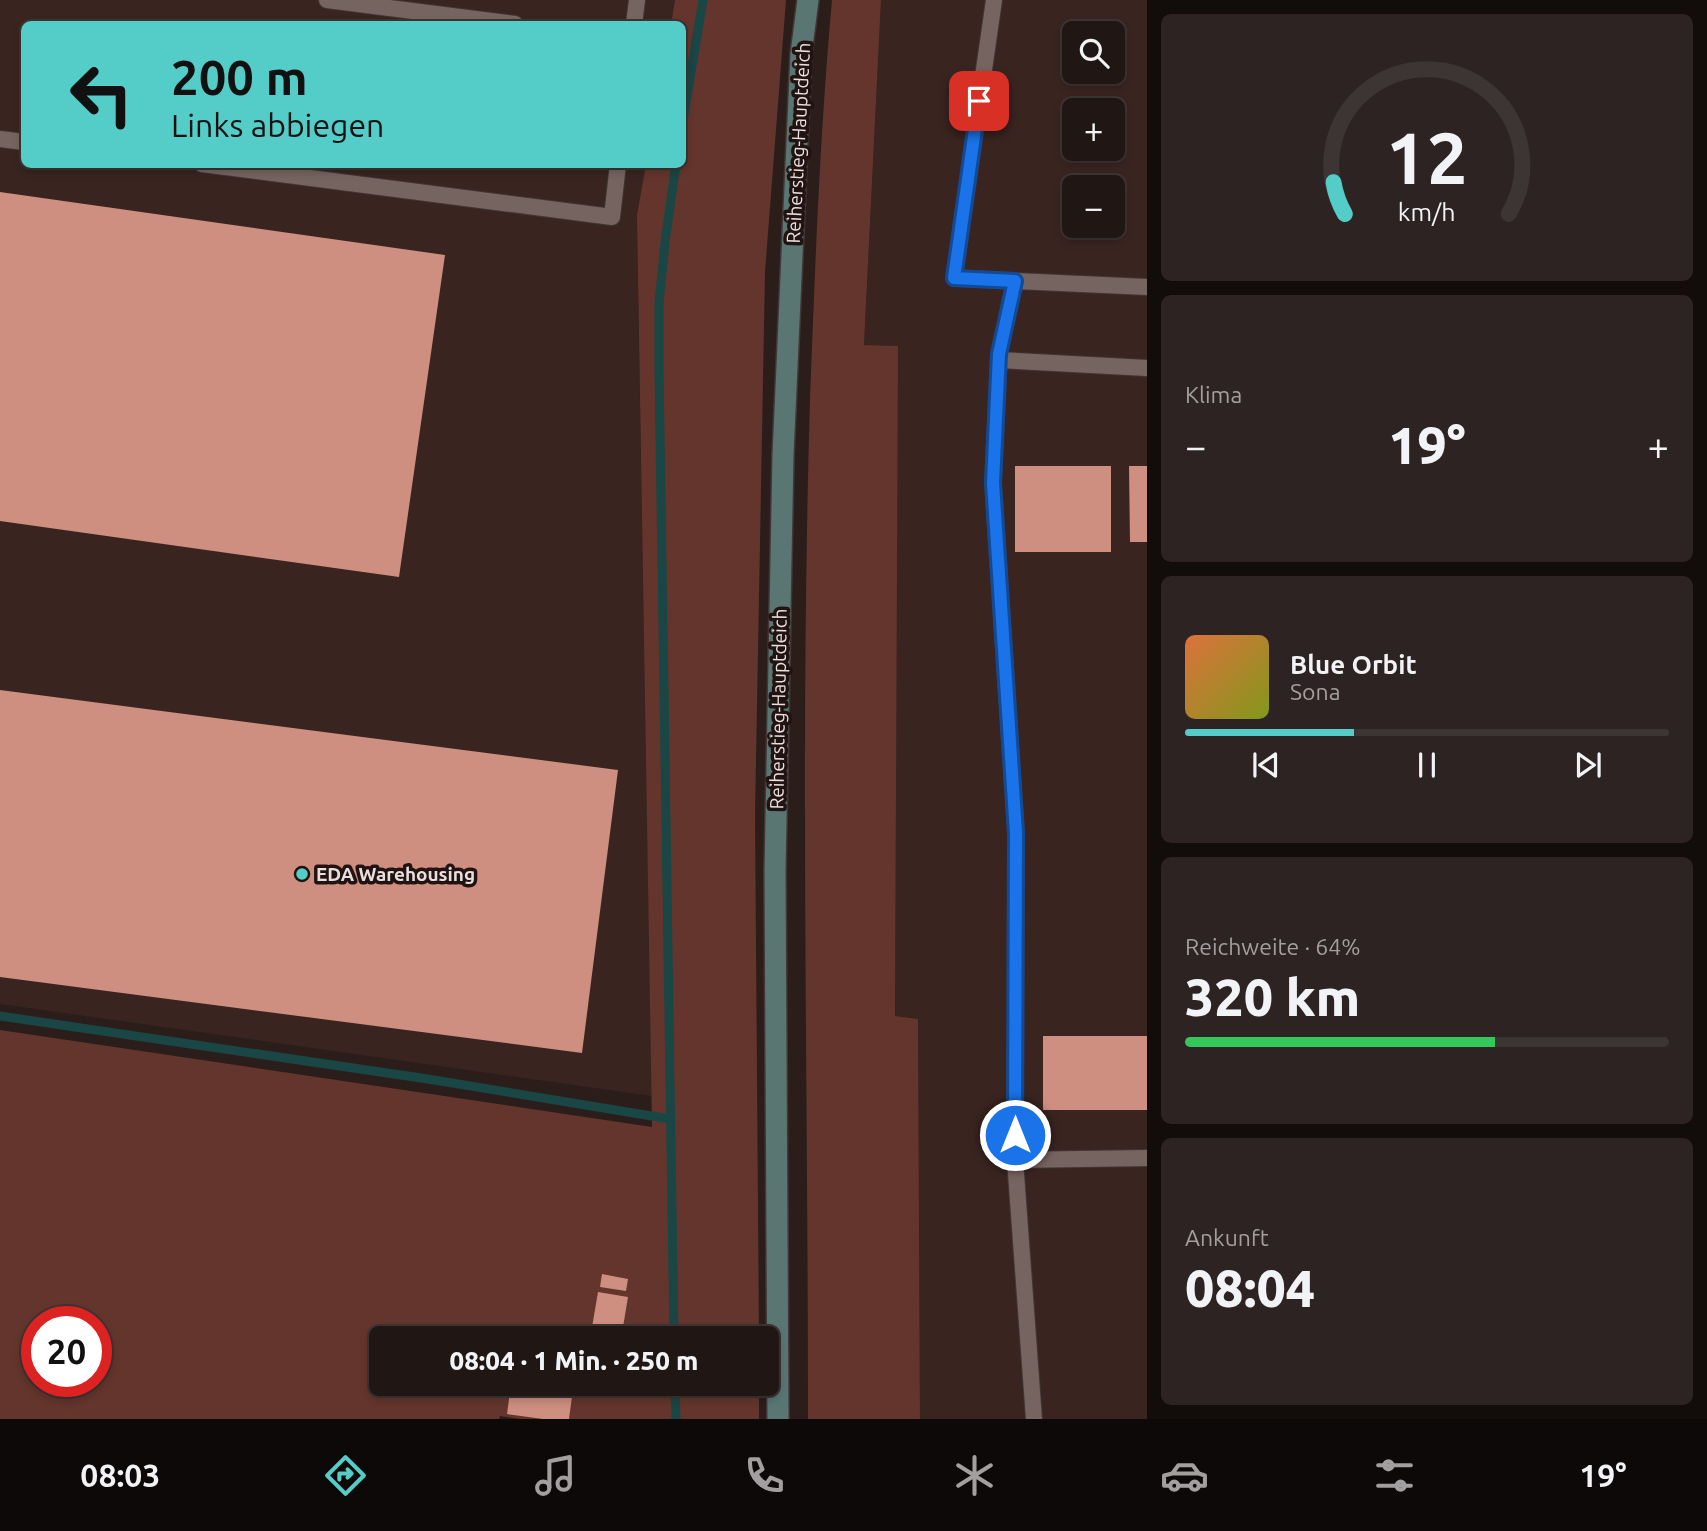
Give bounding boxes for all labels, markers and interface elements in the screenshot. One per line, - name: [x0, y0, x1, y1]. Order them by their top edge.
- map controls: [1062, 21, 1125, 238]
- button: search: [1062, 21, 1125, 84]
- street label: Reiherstieg-Hauptdeich: [782, 42, 814, 244]
- icon: left: [56, 49, 147, 140]
- text: 200 m: [171, 49, 308, 104]
- pin: [949, 71, 1009, 131]
- icon: arrive: [960, 82, 998, 120]
- button: +: [1062, 98, 1125, 161]
- text: Links abbiegen: [171, 107, 384, 143]
- text: 12: [1386, 116, 1468, 198]
- button: −: [1062, 175, 1125, 238]
- text: km/h: [1398, 197, 1456, 225]
- text: Klima: [1185, 382, 1242, 407]
- text: 19°: [1388, 416, 1466, 474]
- text: −: [1185, 425, 1206, 467]
- text: +: [1648, 425, 1669, 467]
- street label: Reiherstieg-Hauptdeich: [765, 608, 791, 810]
- text: Blue Orbit: [1290, 650, 1417, 679]
- text: Sona: [1290, 679, 1340, 704]
- icon: previous: [1247, 746, 1285, 784]
- icon: pause: [1408, 746, 1446, 784]
- icon: next: [1569, 746, 1607, 784]
- place label: EDA Warehousing: [316, 863, 475, 885]
- marker: EDA Warehousing: [294, 866, 310, 882]
- text: Reichweite · 64%: [1185, 934, 1361, 959]
- text: 320 km: [1185, 968, 1360, 1026]
- position arrow: [978, 1098, 1052, 1172]
- text: Ankunft: [1185, 1225, 1269, 1250]
- text: 08:04: [1185, 1259, 1315, 1317]
- speed limit sign: 20: [21, 1306, 112, 1397]
- text: 08:04 · 1 Min. · 250 m: [450, 1346, 698, 1375]
- icon: directions: [321, 1451, 370, 1500]
- icon: music: [531, 1451, 580, 1500]
- icon: phone: [740, 1451, 789, 1500]
- icon: climate: [950, 1451, 999, 1500]
- icon: car: [1160, 1451, 1209, 1500]
- icon: filters: [1370, 1451, 1419, 1500]
- text: 08:03: [80, 1457, 160, 1493]
- text: 19°: [1579, 1457, 1627, 1493]

